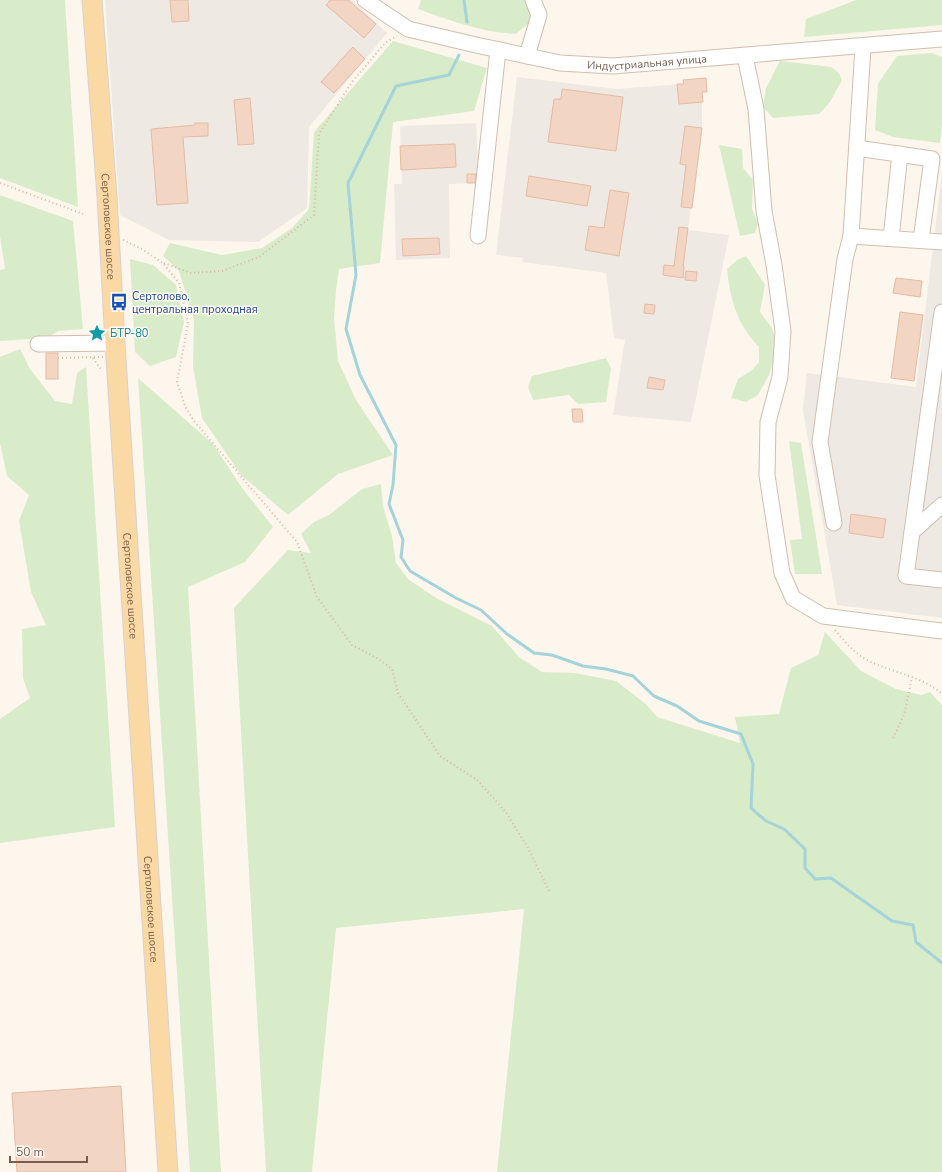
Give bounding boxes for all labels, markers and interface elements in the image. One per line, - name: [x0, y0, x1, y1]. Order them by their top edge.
- street label: Индустриальная улица: [587, 51, 708, 74]
- street label: Сертоловское шоссе: [98, 173, 119, 280]
- place label: Сертолово, центральная проходная: [132, 289, 258, 317]
- bus stop icon: Сертолово, центральная проходная: [109, 292, 129, 312]
- place icon: БТР-80: [87, 323, 107, 343]
- place label: БТР-80: [110, 326, 149, 341]
- street label: Сертоловское шоссе: [120, 532, 141, 640]
- street label: Сертоловское шоссе: [140, 855, 162, 963]
- scale bar: [10, 1138, 87, 1164]
- text: 50 m: [16, 1144, 44, 1160]

